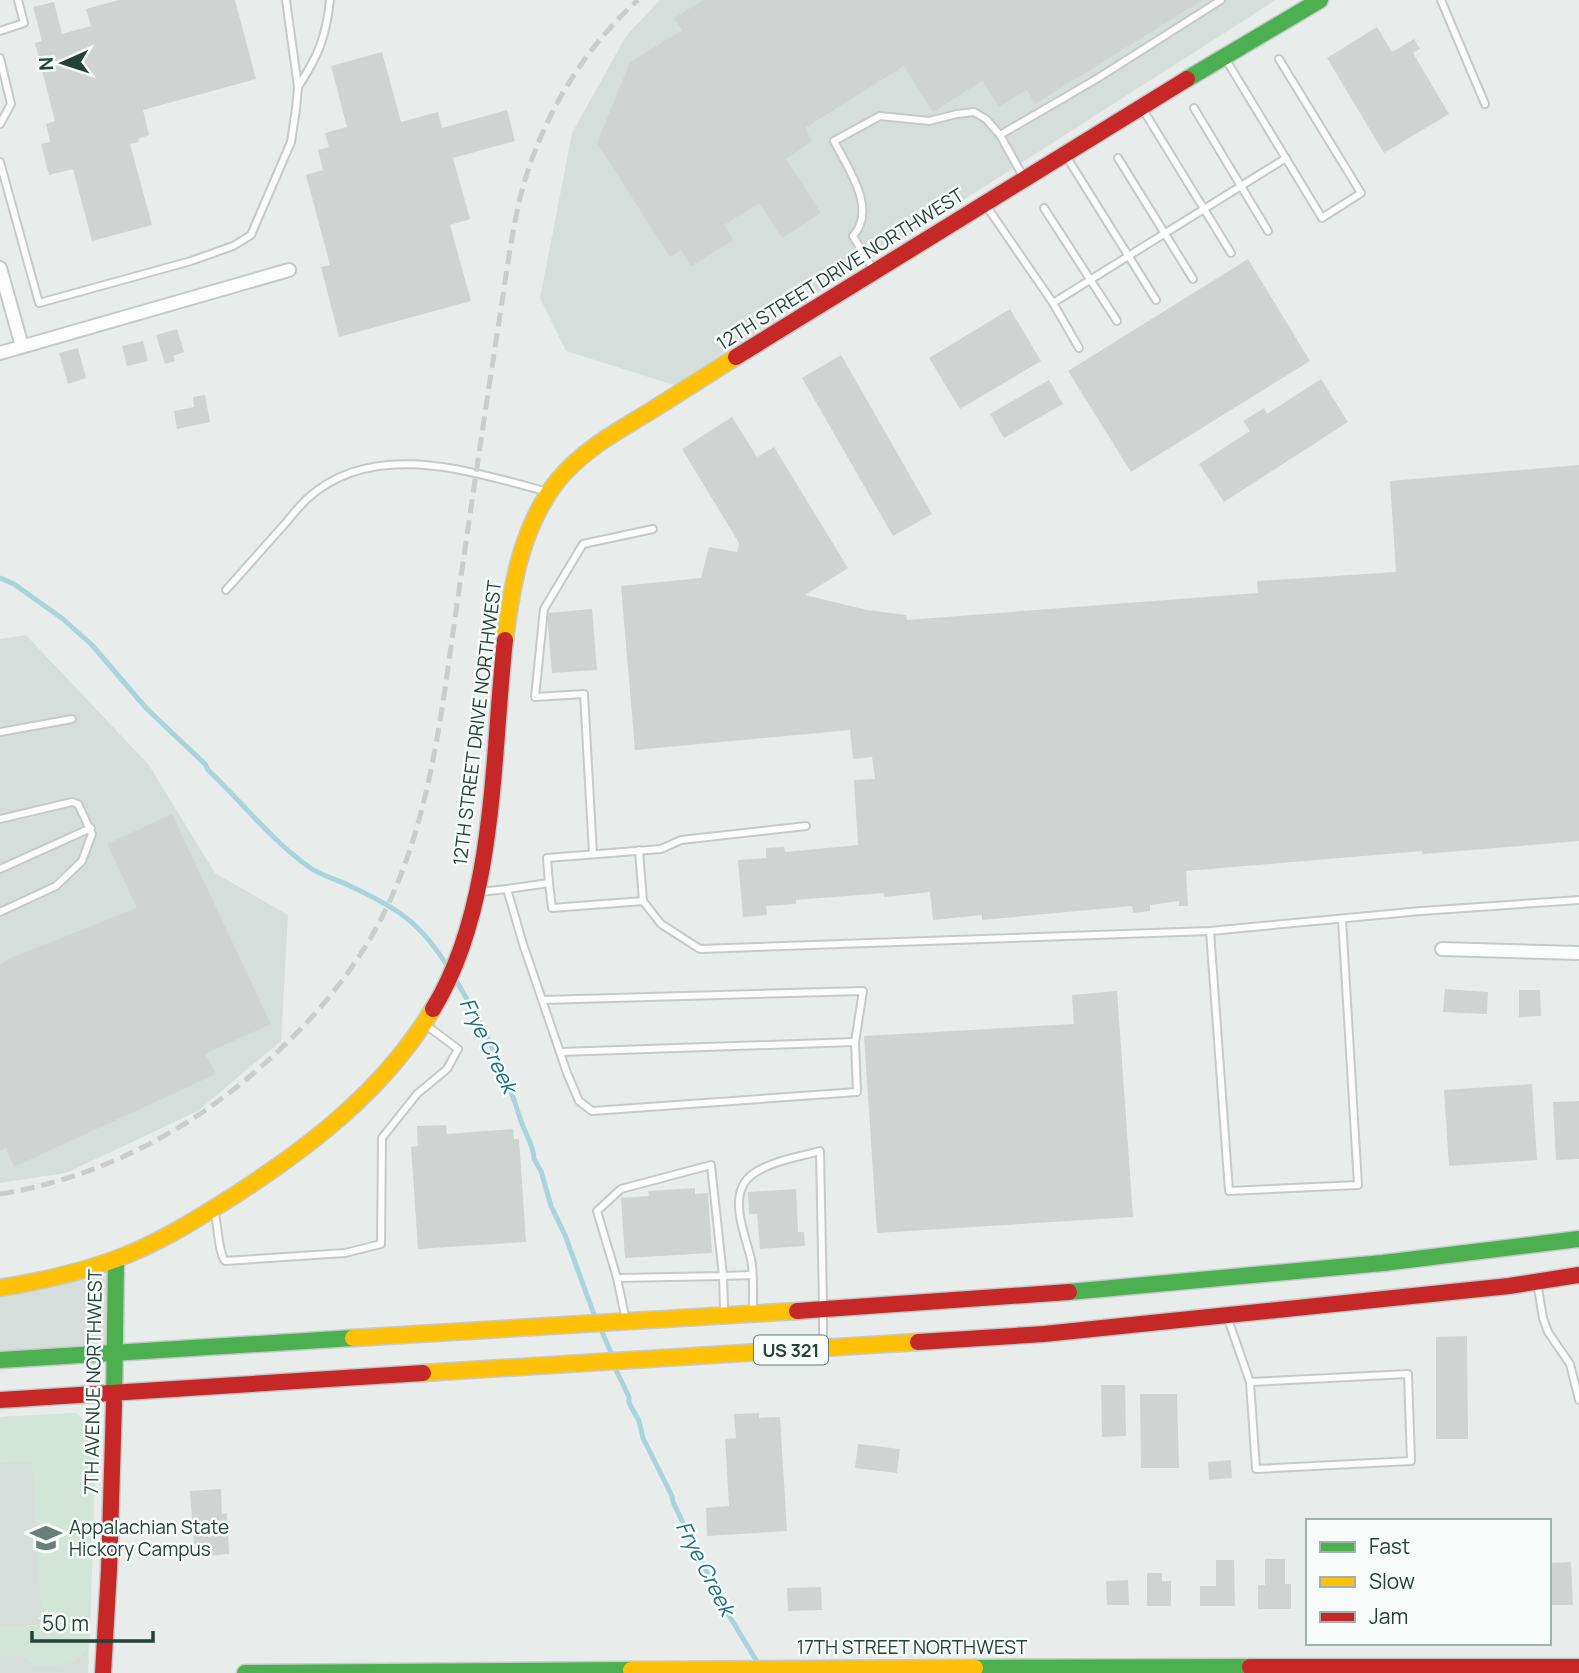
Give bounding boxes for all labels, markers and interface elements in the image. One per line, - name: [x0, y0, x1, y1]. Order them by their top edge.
- north arrow: [28, 28, 98, 98]
- text: N: [33, 56, 59, 71]
- street label: 12TH STREET DRIVE NORTHWEST: [711, 182, 969, 356]
- street label: 12TH STREET DRIVE NORTHWEST: [447, 578, 507, 867]
- water label: Frye Creek: [454, 993, 525, 1100]
- street label: 7TH AVENUE NORTHWEST: [78, 1268, 108, 1495]
- road number: US 321: [754, 1336, 828, 1364]
- place label: Appalachian State Hickory Campus: [69, 1514, 229, 1562]
- water label: Frye Creek: [670, 1516, 743, 1622]
- legend: [1306, 1519, 1551, 1645]
- school or university icon: Appalachian State Hickory Campus: [29, 1521, 63, 1555]
- text: Fast: [1369, 1532, 1410, 1560]
- text: Slow: [1369, 1567, 1415, 1595]
- scale bar: [32, 1600, 152, 1644]
- text: Jam: [1369, 1602, 1408, 1630]
- text: 50 m: [42, 1609, 89, 1637]
- street label: 17TH STREET NORTHWEST: [797, 1634, 1028, 1660]

